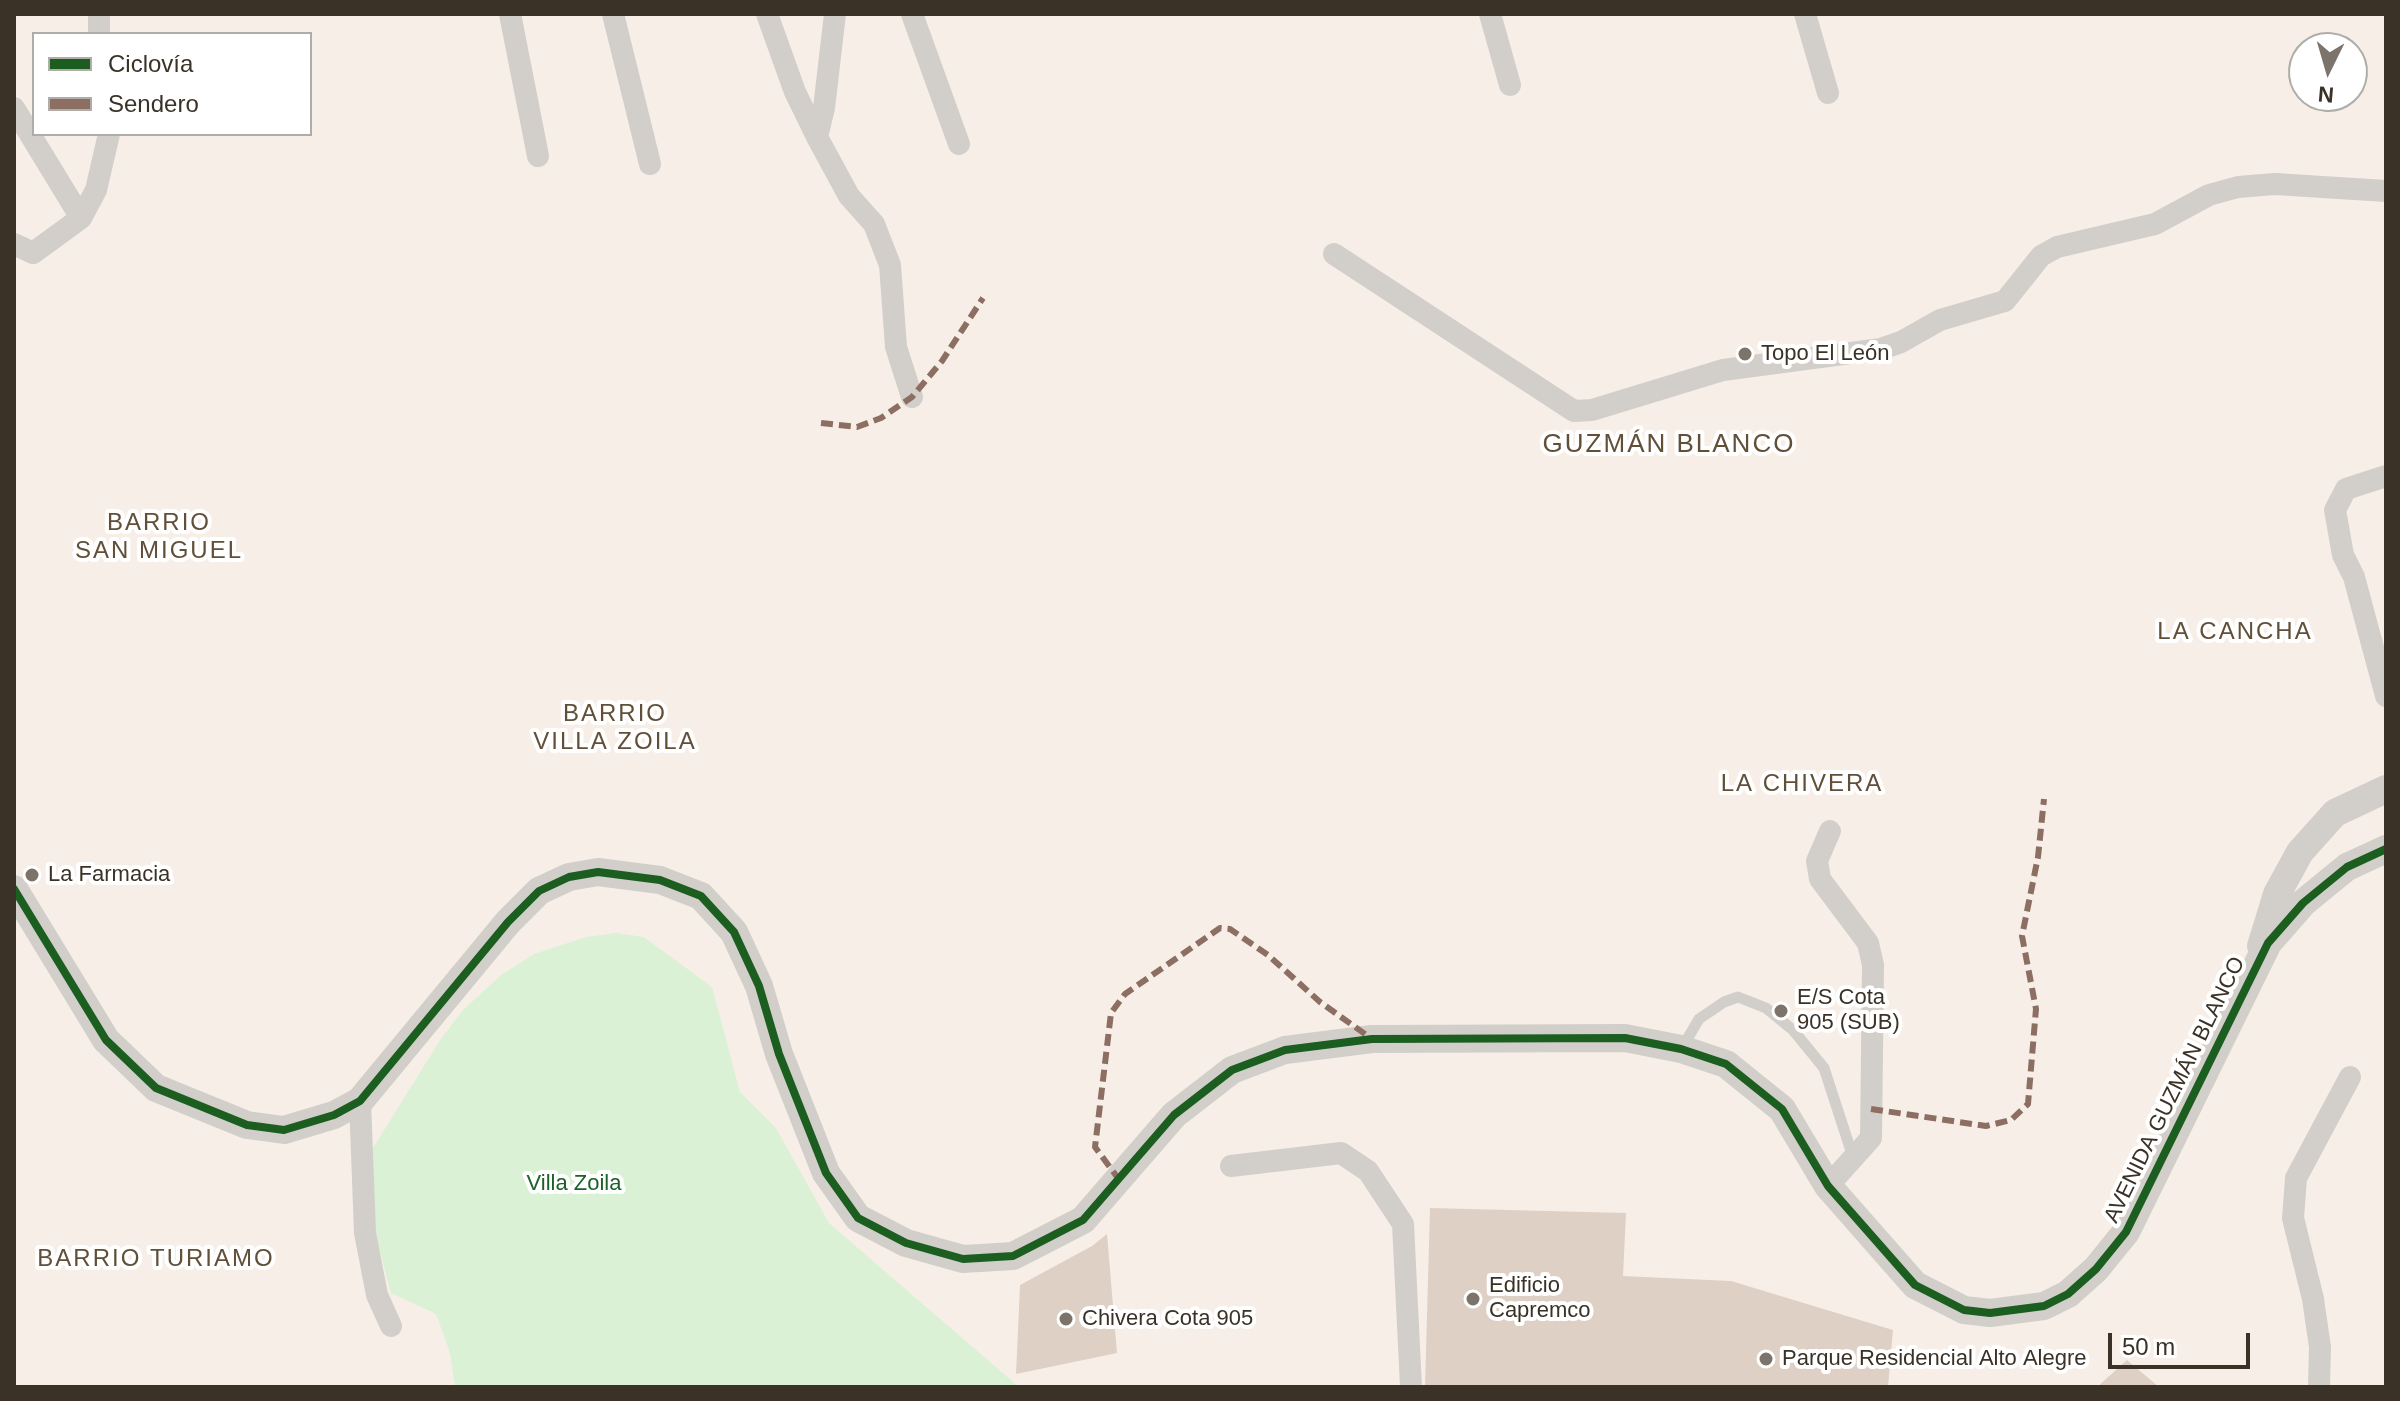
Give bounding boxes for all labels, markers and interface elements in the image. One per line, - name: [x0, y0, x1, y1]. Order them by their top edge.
- legend: [32, 32, 312, 136]
- north arrow: [2288, 32, 2368, 112]
- text: Ciclovía: [108, 50, 193, 77]
- text: N: [2317, 81, 2335, 108]
- text: Sendero: [108, 90, 199, 117]
- place label: Topo El León: [1761, 341, 1889, 367]
- marker: Topo El León: [1736, 345, 1754, 363]
- district label: GUZMÁN BLANCO: [1543, 429, 1795, 461]
- district label: BARRIO SAN MIGUEL: [75, 509, 243, 565]
- district label: LA CANCHA: [2157, 618, 2313, 646]
- district label: BARRIO VILLA ZOILA: [533, 700, 697, 756]
- district label: LA CHIVERA: [1721, 770, 1883, 798]
- place label: La Farmacia: [48, 862, 170, 888]
- marker: La Farmacia: [23, 866, 41, 884]
- street label: AVENIDA GUZMÁN BLANCO: [2099, 953, 2251, 1227]
- place label: E/S Cota 905 (SUB): [1797, 985, 1900, 1036]
- marker: E/S Cota 905 (SUB): [1772, 1002, 1790, 1020]
- park label: Villa Zoila: [527, 1171, 621, 1197]
- district label: BARRIO TURIAMO: [37, 1245, 275, 1273]
- place label: Edificio Capremco: [1489, 1273, 1590, 1324]
- marker: Edificio Capremco: [1464, 1290, 1482, 1308]
- place label: Chivera Cota 905: [1082, 1306, 1253, 1332]
- marker: Chivera Cota 905: [1057, 1310, 1075, 1328]
- scale bar: [2112, 1317, 2254, 1367]
- text: 50 m: [2122, 1333, 2175, 1360]
- place label: Parque Residencial Alto Alegre: [1782, 1346, 2087, 1372]
- marker: Parque Residencial Alto Alegre: [1757, 1350, 1775, 1368]

